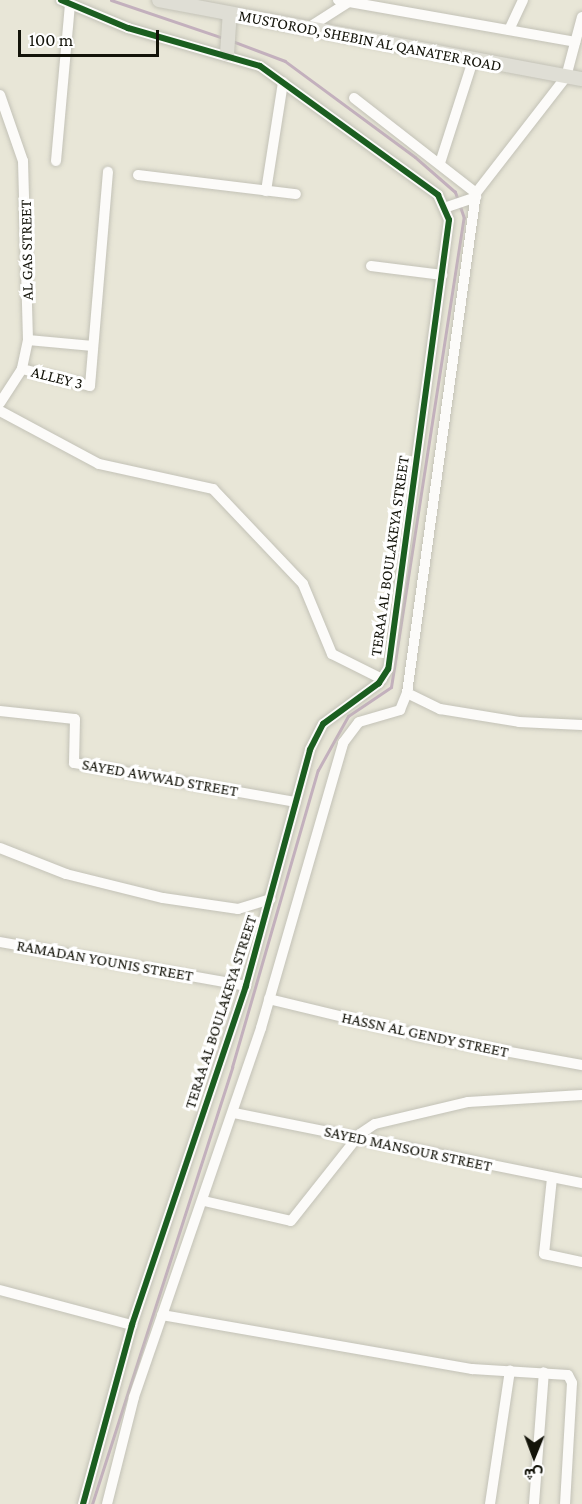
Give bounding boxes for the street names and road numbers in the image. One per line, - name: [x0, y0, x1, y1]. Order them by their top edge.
- street label: MUSTOROD, SHEBIN AL QANATER ROAD: [237, 6, 503, 76]
- street label: AL GAS STREET: [17, 199, 37, 301]
- street label: ALLEY 3: [29, 362, 85, 394]
- street label: TERAA AL BOULAKEYA STREET: [366, 454, 414, 658]
- street label: SAYED AWWAD STREET: [80, 755, 240, 801]
- street label: TERAA AL BOULAKEYA STREET: [181, 913, 261, 1111]
- street label: RAMADAN YOUNIS STREET: [15, 936, 195, 986]
- street label: HASSN AL GENDY STREET: [340, 1008, 510, 1062]
- street label: SAYED MANSOUR STREET: [322, 1122, 494, 1176]

